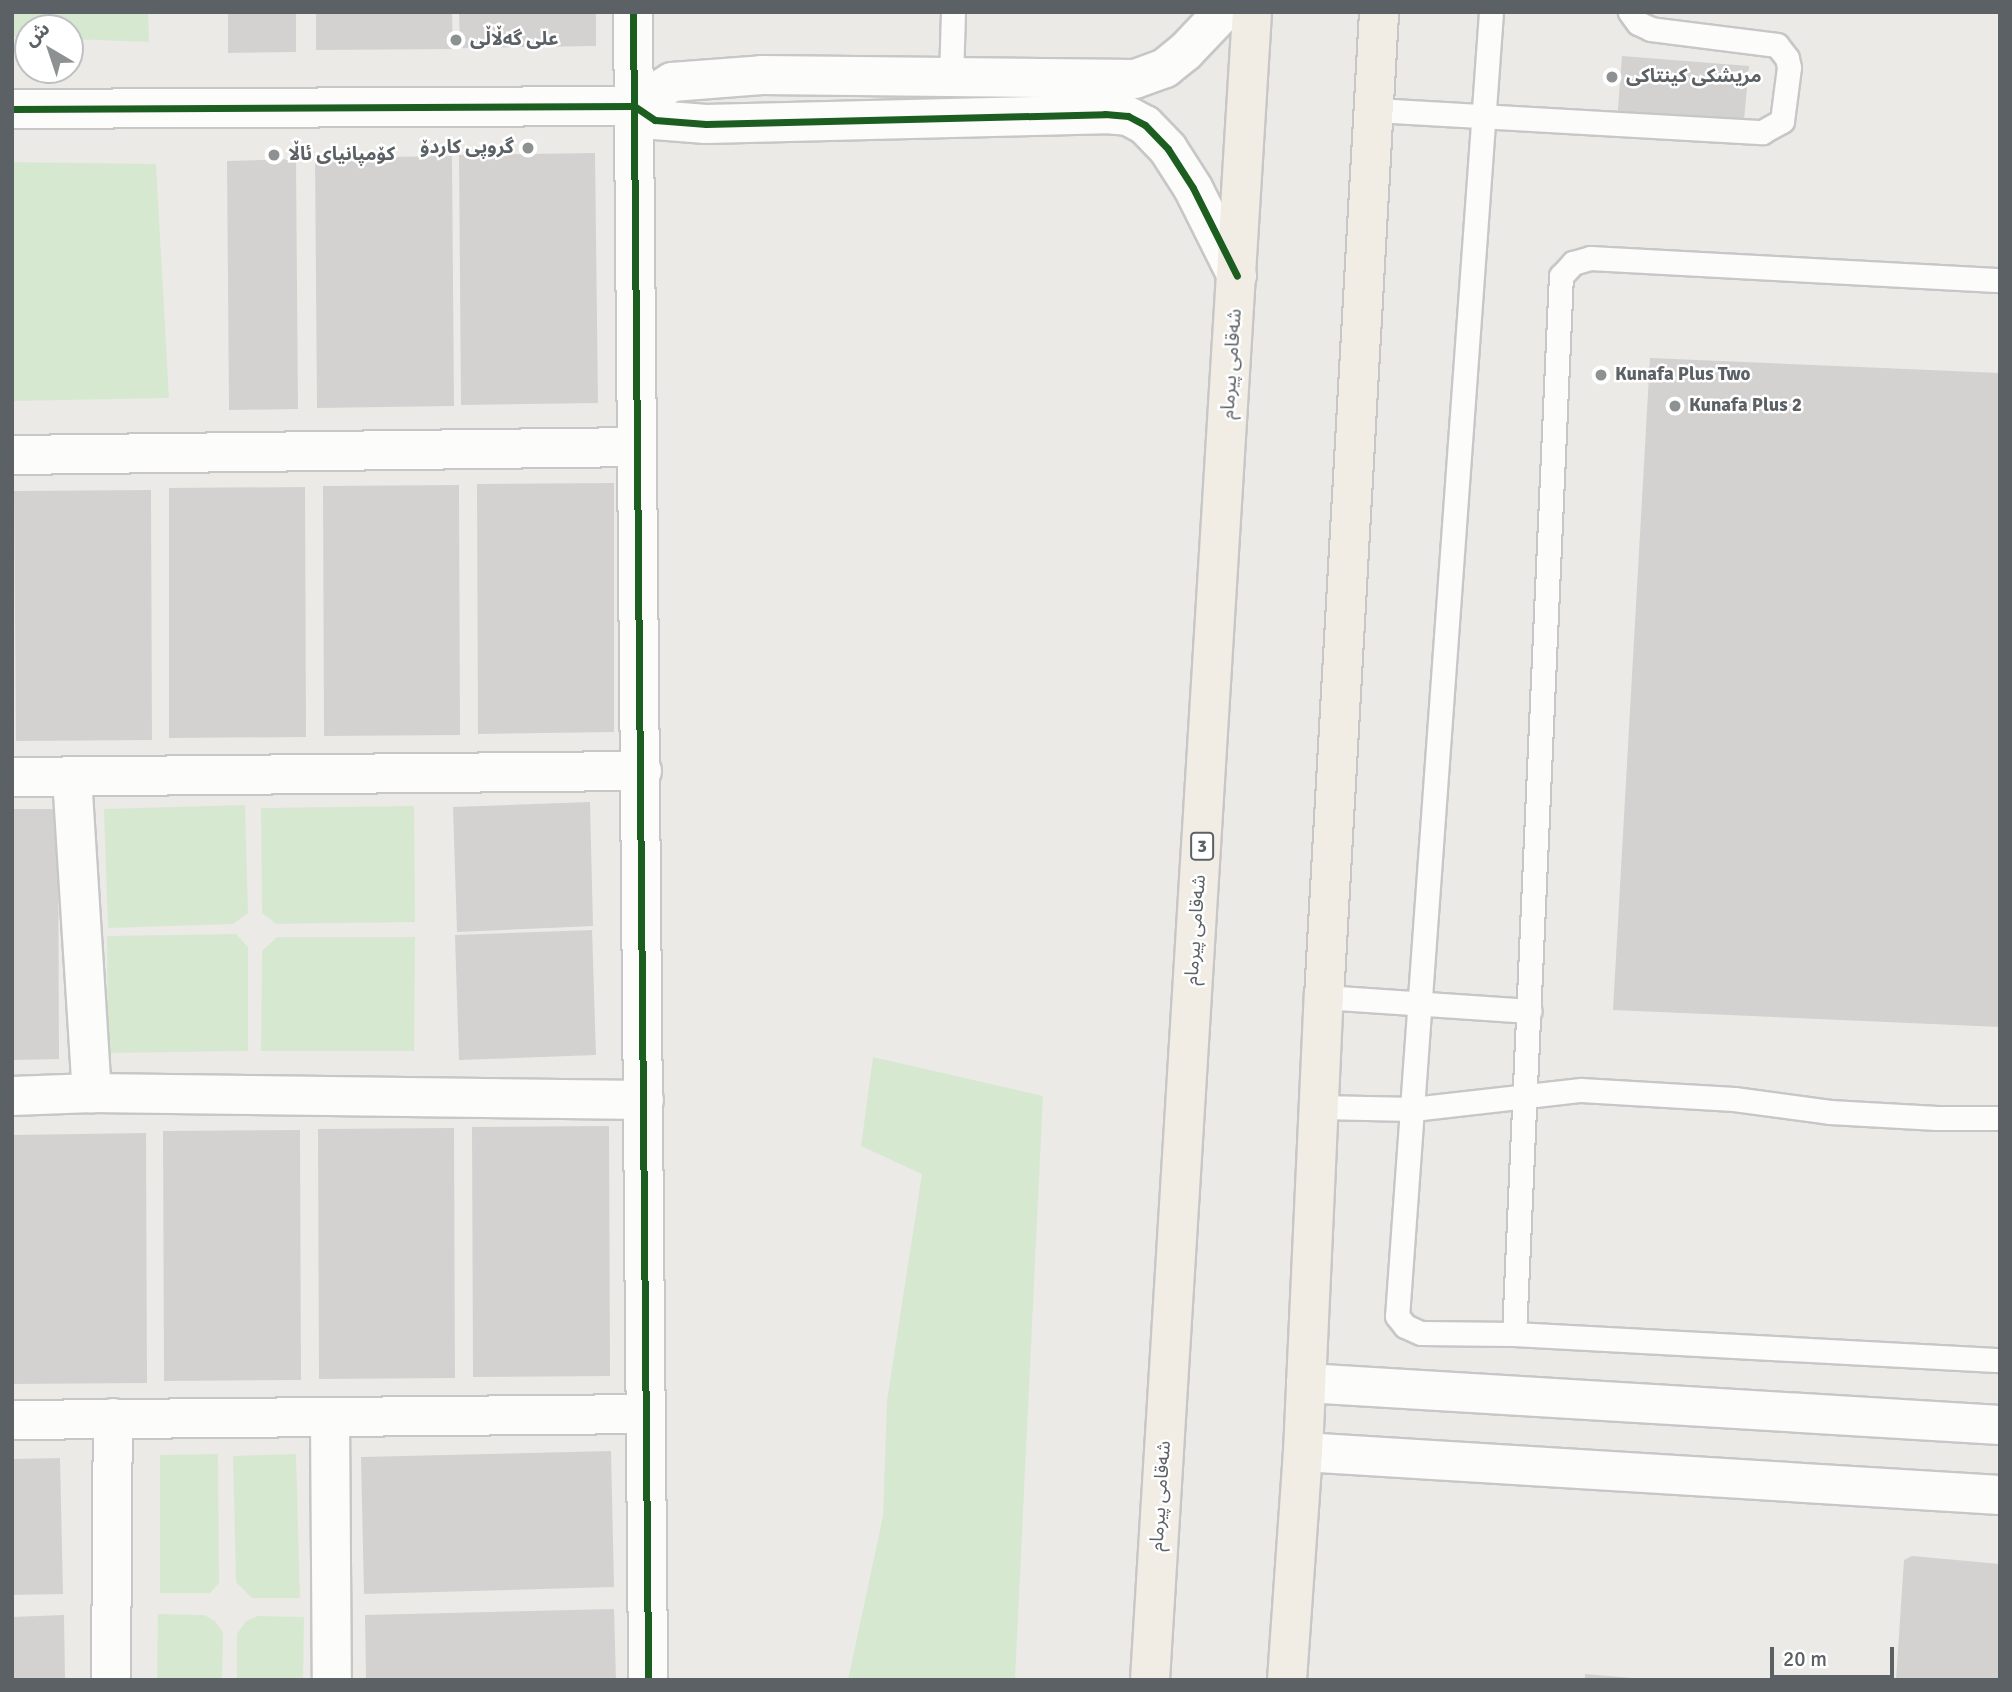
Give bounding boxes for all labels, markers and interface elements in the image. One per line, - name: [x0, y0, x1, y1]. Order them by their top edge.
- north arrow: [14, 14, 84, 84]
- text: ش: [19, 17, 55, 52]
- place label: علی گەڵاڵی: [470, 29, 559, 51]
- marker: علی گەڵاڵی: [448, 32, 464, 48]
- place label: مریشکی کینتاکی: [1626, 66, 1762, 88]
- marker: مریشکی کینتاکی: [1604, 69, 1620, 85]
- place label: گروپی کاردۆ: [420, 137, 514, 159]
- marker: گروپی کاردۆ: [520, 140, 536, 156]
- place label: کۆمپانیای ئاڵا: [288, 144, 395, 166]
- marker: کۆمپانیای ئاڵا: [266, 147, 282, 163]
- street label: شەقامی پیرمام: [1217, 308, 1247, 420]
- place label: Kunafa Plus Two: [1615, 364, 1750, 386]
- marker: Kunafa Plus Two: [1593, 367, 1609, 383]
- place label: Kunafa Plus 2: [1689, 395, 1802, 417]
- marker: Kunafa Plus 2: [1667, 398, 1683, 414]
- road number: 3: [1190, 832, 1214, 860]
- street label: شەقامی پیرمام: [1181, 874, 1211, 986]
- street label: شەقامی پیرمام: [1146, 1440, 1176, 1552]
- scale bar: [1774, 1632, 1898, 1676]
- text: 20 m: [1783, 1646, 1827, 1672]

